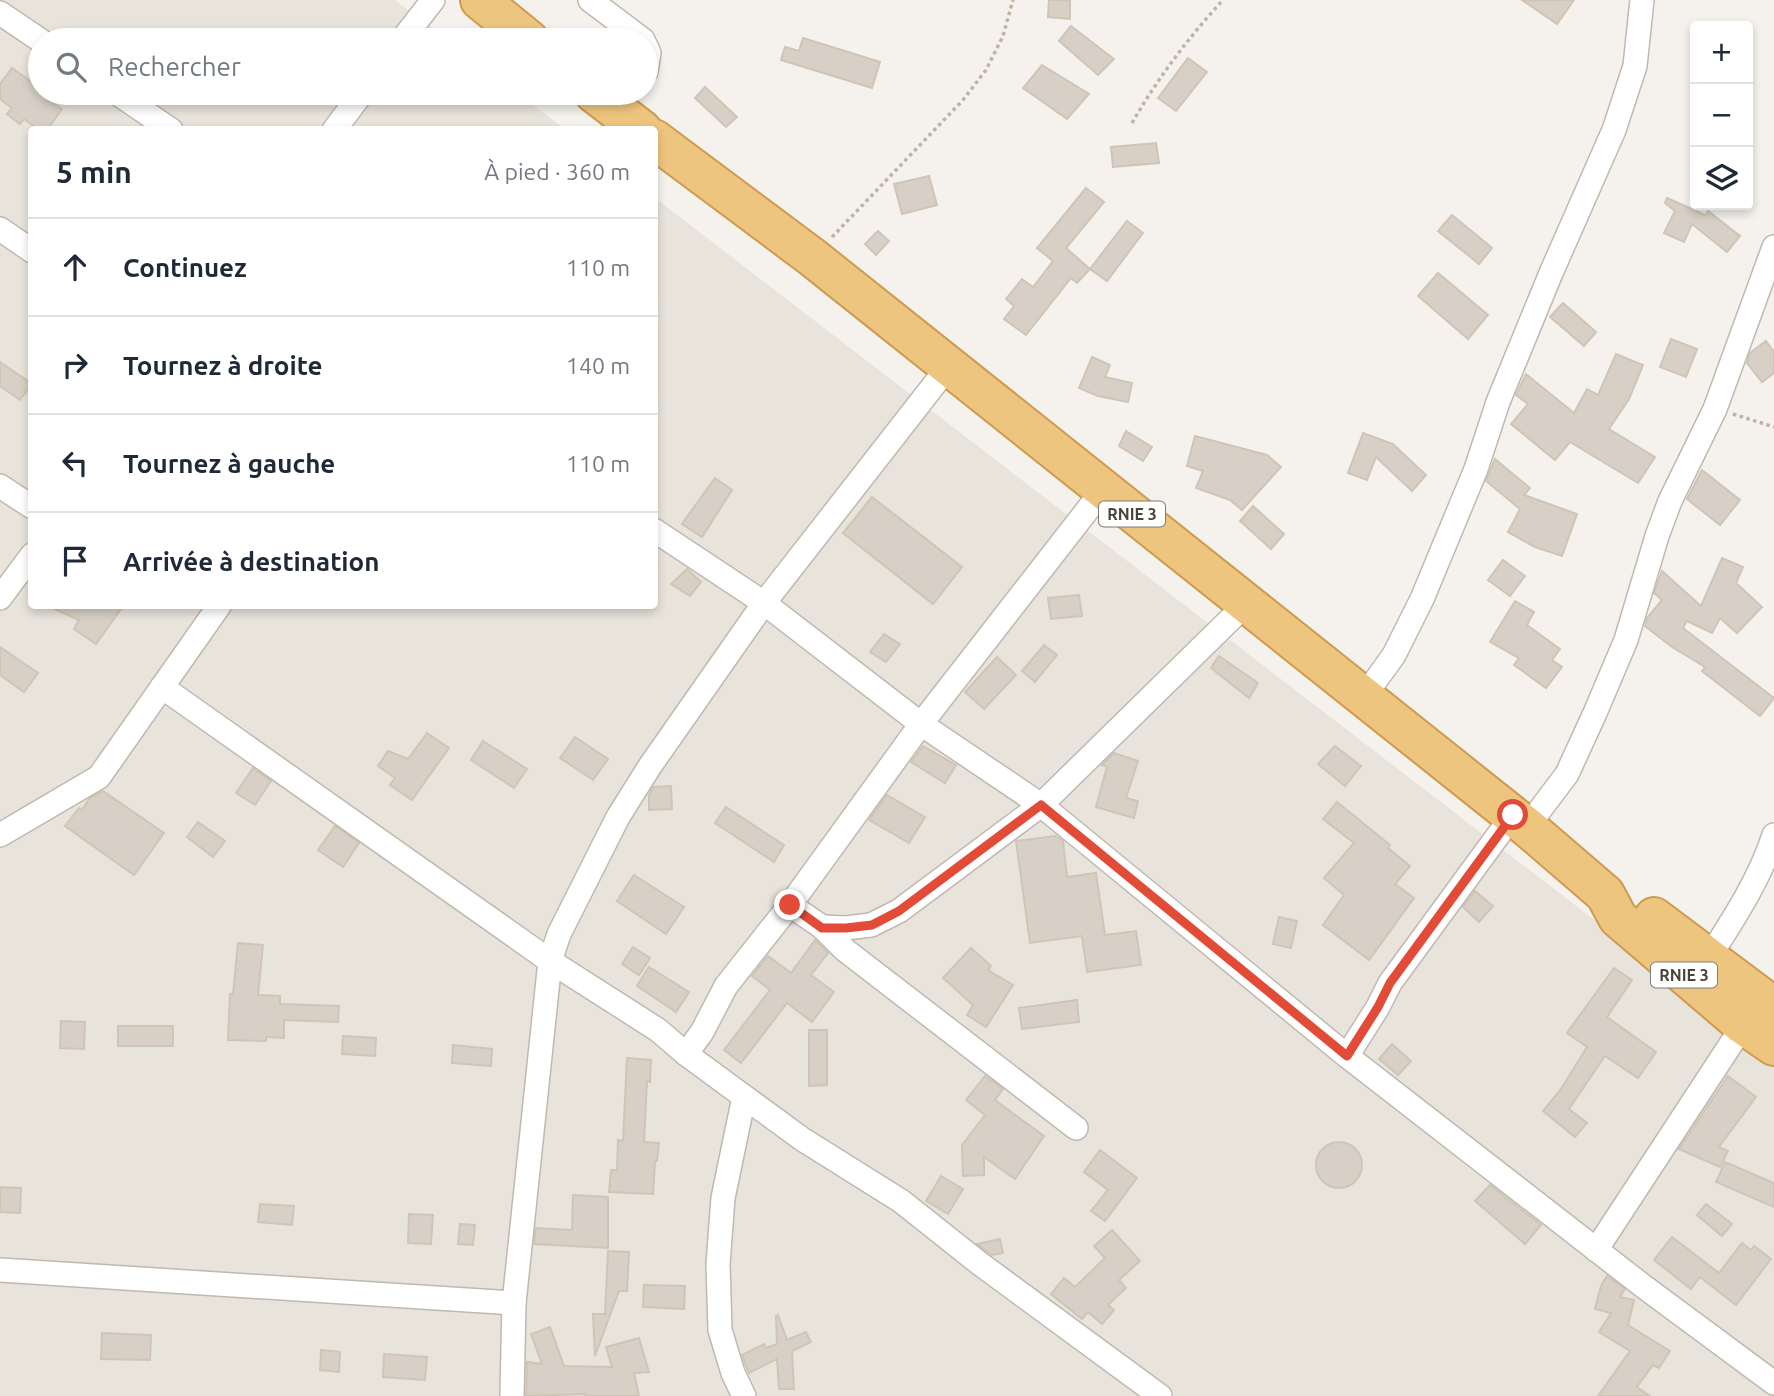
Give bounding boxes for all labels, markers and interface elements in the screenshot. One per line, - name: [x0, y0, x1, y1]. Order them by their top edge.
- map controls: [1690, 21, 1753, 210]
- button: +: [1690, 21, 1753, 84]
- search box: [28, 28, 658, 105]
- icon: search: [52, 48, 90, 86]
- text: Rechercher: [108, 52, 241, 81]
- button: −: [1690, 84, 1753, 147]
- button: layers: [1690, 147, 1753, 210]
- text: 5 min: [56, 155, 132, 189]
- text: À pied · 360 m: [484, 159, 630, 184]
- icon: ahead: [56, 248, 94, 286]
- text: Continuez: [123, 253, 247, 282]
- text: 110 m: [566, 255, 630, 280]
- icon: right: [56, 346, 94, 384]
- text: Tournez à droite: [123, 351, 322, 380]
- text: 140 m: [566, 353, 630, 378]
- icon: left: [56, 444, 94, 482]
- text: Tournez à gauche: [123, 449, 335, 478]
- text: 110 m: [566, 451, 630, 476]
- road number: RNIE 3: [1099, 502, 1165, 526]
- icon: arrive: [56, 542, 94, 580]
- text: Arrivée à destination: [123, 547, 379, 576]
- route start: [1497, 799, 1528, 830]
- route end: [774, 889, 805, 920]
- road number: RNIE 3: [1651, 962, 1717, 987]

